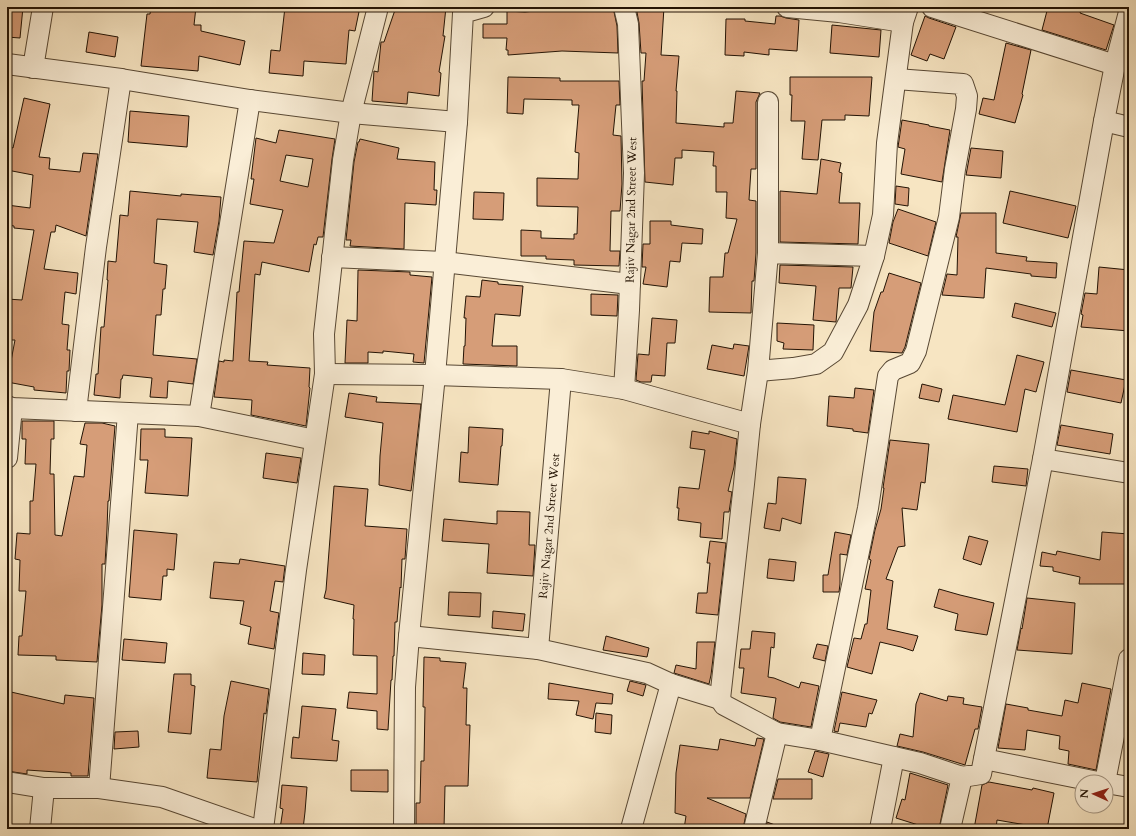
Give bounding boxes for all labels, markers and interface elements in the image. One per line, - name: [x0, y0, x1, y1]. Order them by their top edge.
- street label: Rajiv Nagar 2nd Street West: [622, 137, 640, 283]
- street label: Rajiv Nagar 2nd Street West: [535, 453, 563, 599]
- north arrow: [1074, 774, 1114, 814]
- text: N: [1077, 788, 1092, 799]

